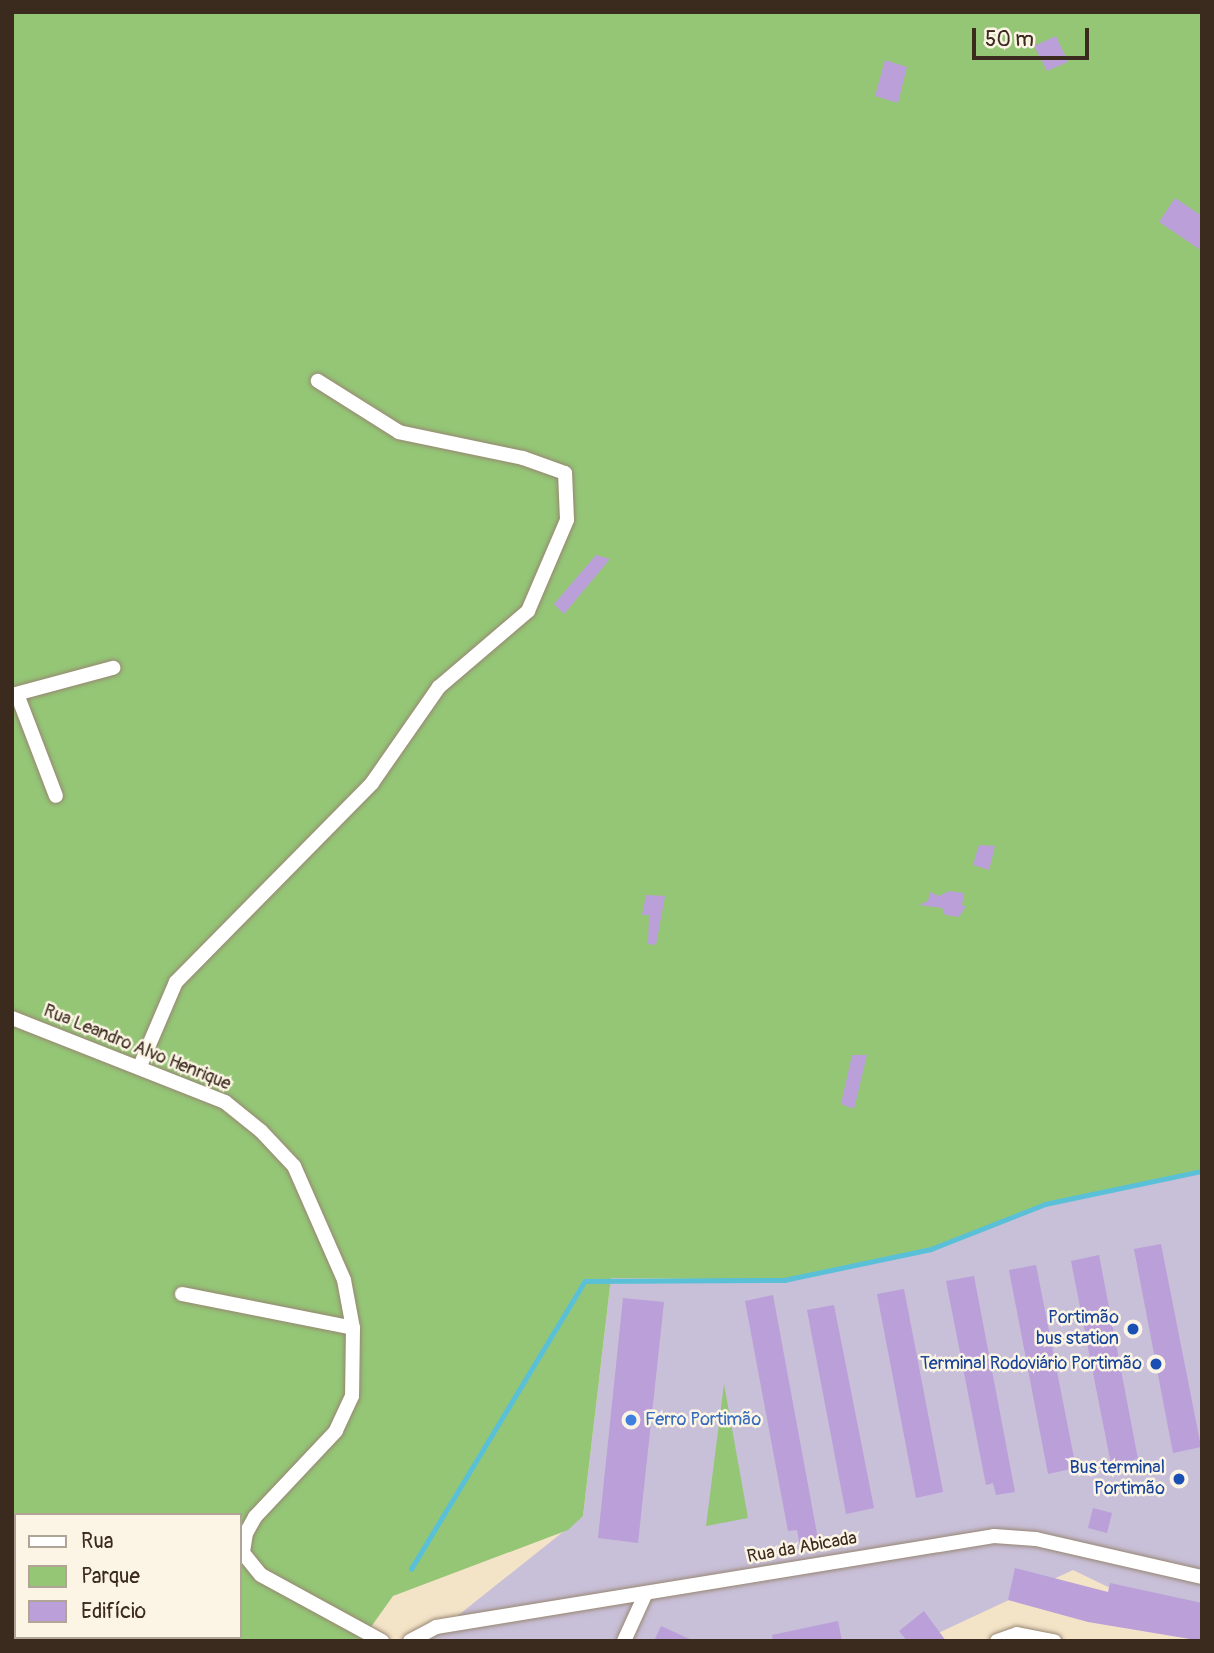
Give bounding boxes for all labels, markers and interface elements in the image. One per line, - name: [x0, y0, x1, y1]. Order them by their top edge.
- scale bar: [976, 14, 1093, 58]
- text: 50 m: [985, 26, 1034, 53]
- street label: Rua Leandro Alvo Henrique: [40, 1000, 234, 1096]
- place label: Portimão bus station: [1036, 1308, 1119, 1350]
- marker: Portimão bus station: [1125, 1321, 1141, 1337]
- place label: Terminal Rodoviário Portimão: [920, 1353, 1142, 1375]
- marker: Terminal Rodoviário Portimão: [1148, 1356, 1164, 1372]
- place label: Ferro Portimão: [645, 1409, 761, 1431]
- marker: Ferro Portimão: [623, 1412, 639, 1428]
- place label: Bus terminal Portimão: [1069, 1458, 1165, 1500]
- marker: Bus terminal Portimão: [1171, 1471, 1187, 1487]
- legend: [14, 1513, 242, 1639]
- text: Rua: [81, 1528, 114, 1555]
- street label: Rua da Abicada: [745, 1528, 859, 1568]
- text: Parque: [81, 1563, 140, 1590]
- text: Edifício: [81, 1598, 146, 1625]

